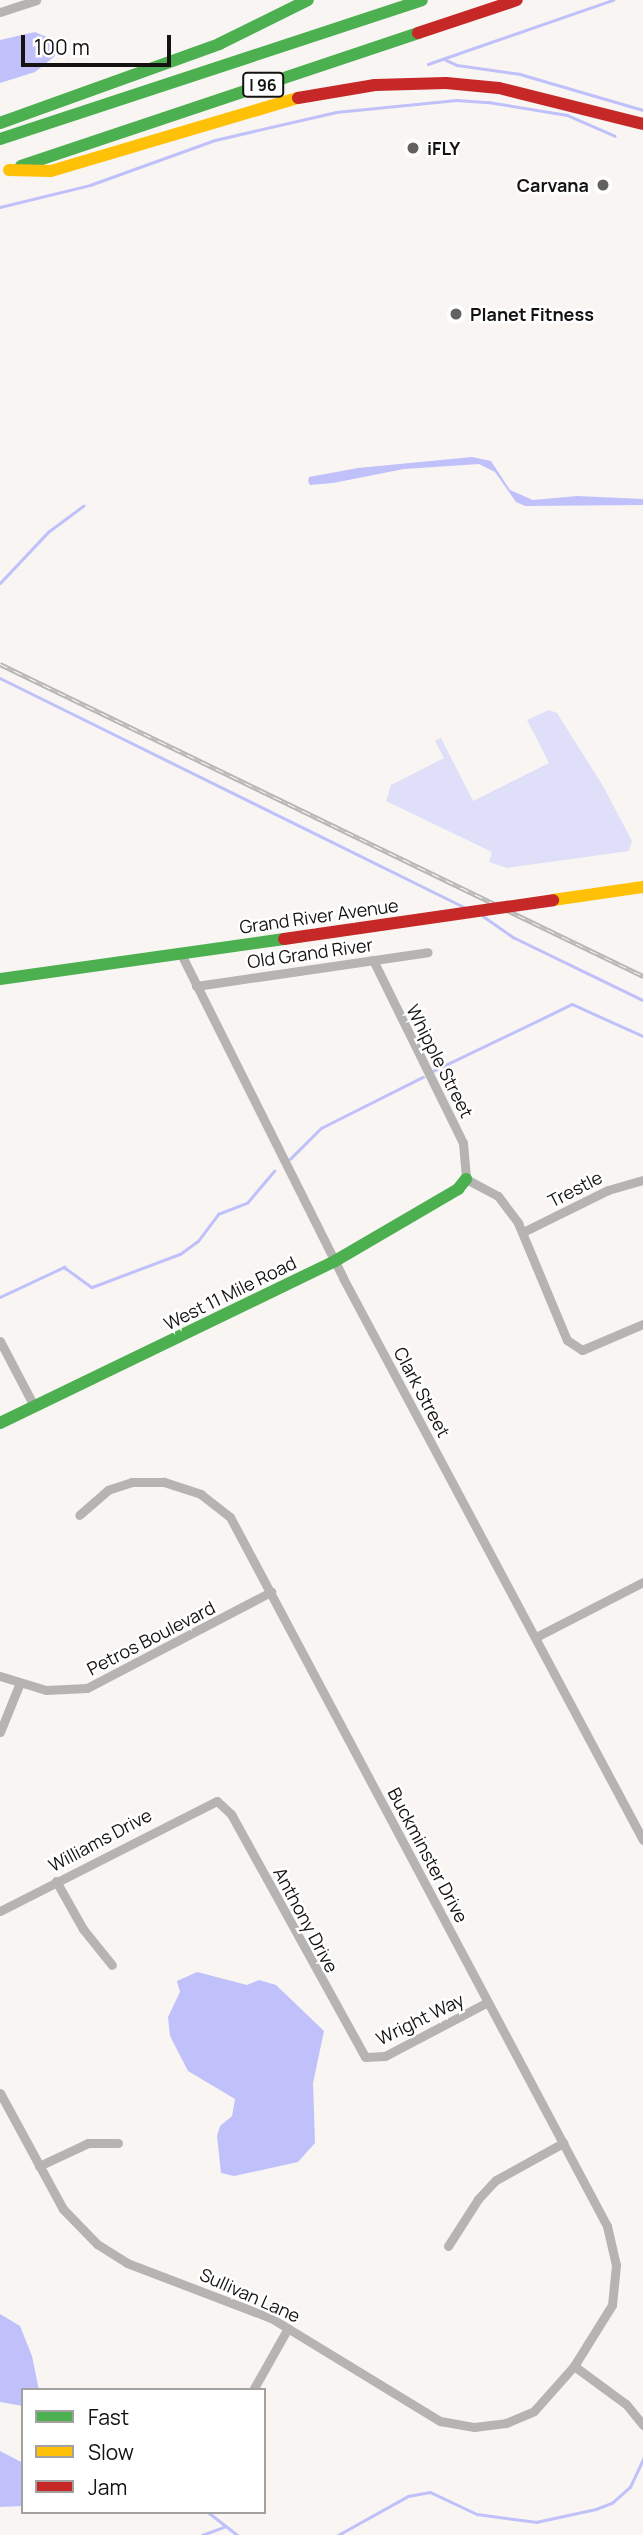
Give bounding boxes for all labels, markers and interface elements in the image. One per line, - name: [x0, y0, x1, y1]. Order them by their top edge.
- scale bar: [24, 21, 175, 65]
- text: 100 m: [34, 33, 90, 61]
- road number: I 96: [242, 72, 284, 97]
- place label: iFLY: [427, 137, 460, 159]
- marker: iFLY: [405, 140, 421, 156]
- place label: Carvana: [517, 174, 589, 196]
- marker: Carvana: [595, 177, 611, 193]
- place label: Planet Fitness: [470, 303, 594, 325]
- marker: Planet Fitness: [448, 306, 464, 322]
- street label: Grand River Avenue: [238, 894, 400, 938]
- street label: Old Grand River: [246, 933, 374, 973]
- street label: Whipple Street: [402, 1001, 478, 1121]
- street label: Trestle: [544, 1166, 606, 1212]
- street label: West 11 Mile Road: [160, 1252, 300, 1334]
- street label: Clark Street: [389, 1343, 455, 1441]
- street label: Petros Boulevard: [83, 1596, 219, 1680]
- street label: Buckminster Drive: [383, 1784, 473, 1926]
- street label: Williams Drive: [45, 1804, 155, 1876]
- street label: Anthony Drive: [269, 1864, 343, 1976]
- street label: Wright Way: [373, 1989, 467, 2049]
- street label: Sullivan Lane: [196, 2263, 304, 2327]
- legend: [21, 2388, 266, 2514]
- text: Fast: [88, 2403, 129, 2431]
- text: Slow: [88, 2438, 134, 2466]
- text: Jam: [88, 2473, 127, 2501]

